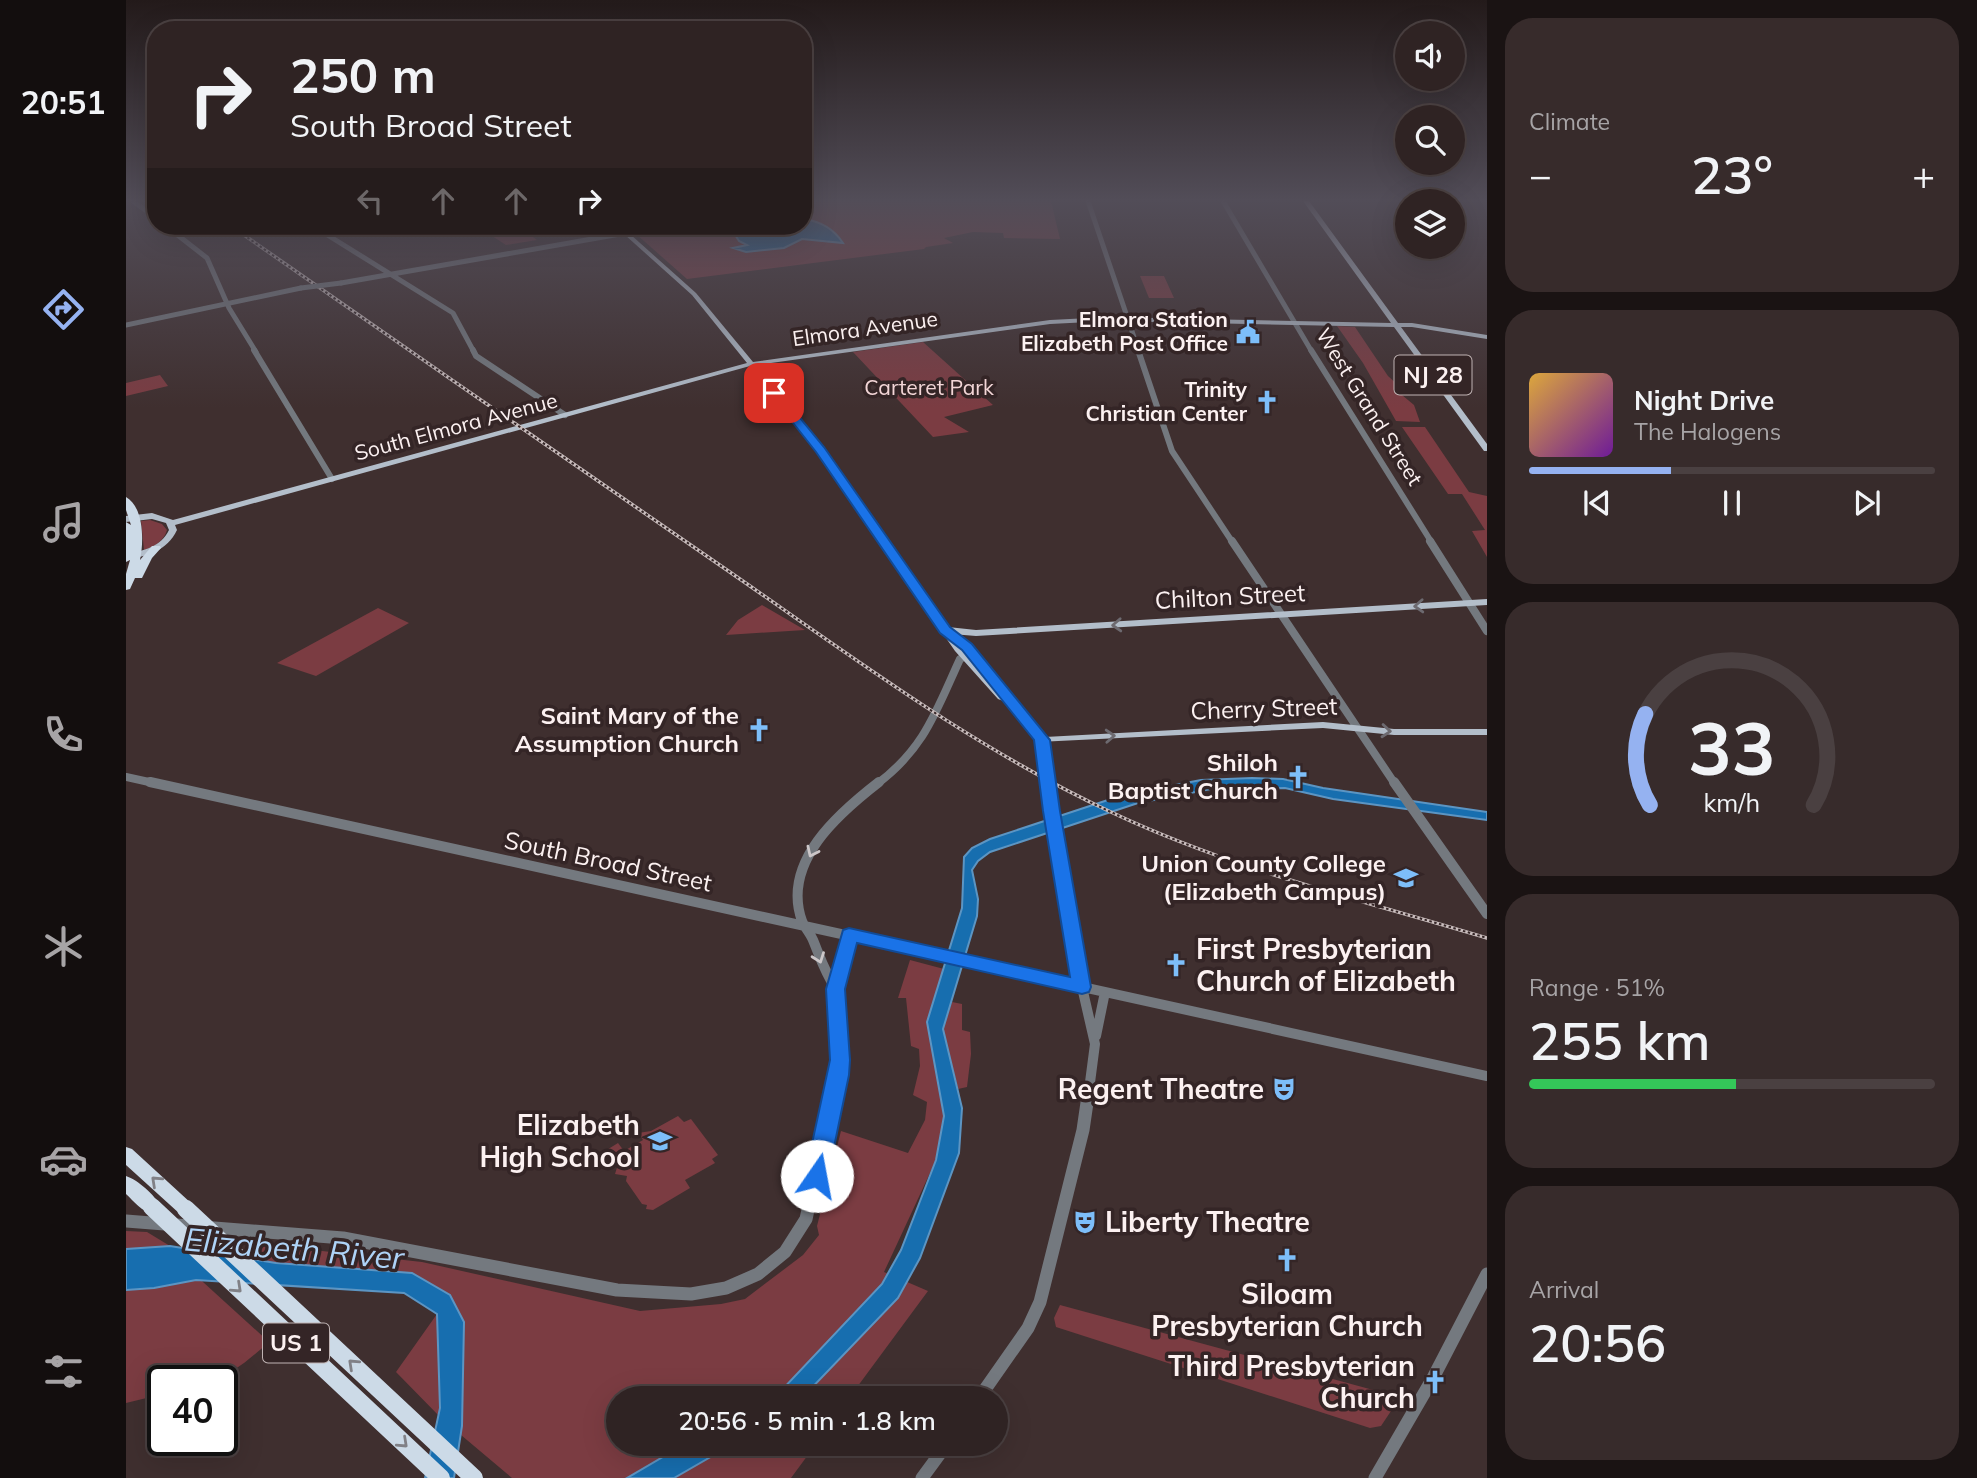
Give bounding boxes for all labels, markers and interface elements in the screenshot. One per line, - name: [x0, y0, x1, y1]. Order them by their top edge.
- map controls: [1395, 21, 1465, 259]
- button: sound: [1395, 21, 1465, 91]
- text: 250 m: [290, 44, 436, 105]
- icon: right: [175, 49, 266, 140]
- text: 20:51: [21, 82, 105, 122]
- text: South Broad Street: [290, 105, 572, 145]
- button: search: [1395, 105, 1465, 175]
- text: Climate: [1529, 107, 1610, 136]
- text: 23°: [1691, 142, 1773, 207]
- text: −: [1529, 151, 1552, 199]
- text: +: [1912, 151, 1935, 199]
- icon: left: [351, 182, 389, 220]
- icon: ahead: [424, 182, 462, 220]
- icon: ahead: [497, 182, 535, 220]
- icon: right: [570, 182, 608, 220]
- button: layers: [1395, 189, 1465, 259]
- icon: directions: [39, 285, 88, 334]
- street label: Elmora Avenue: [790, 305, 939, 351]
- place label: Elmora Station Elizabeth Post Office: [1021, 306, 1228, 356]
- public building icon: Elmora Station Elizabeth Post Office: [1234, 318, 1262, 346]
- street label: West Grand Street: [1311, 323, 1429, 490]
- road number: NJ 28: [1394, 356, 1472, 394]
- pin: [744, 363, 804, 423]
- icon: arrive: [755, 374, 793, 412]
- park label: Carteret Park: [864, 374, 994, 400]
- place label: Trinity Christian Center: [1085, 376, 1248, 426]
- text: Night Drive: [1634, 384, 1774, 417]
- street label: South Elmora Avenue: [352, 386, 560, 466]
- church icon: Trinity Christian Center: [1253, 388, 1281, 416]
- text: The Halogens: [1634, 417, 1781, 446]
- icon: previous: [1578, 484, 1616, 522]
- icon: pause: [1713, 484, 1751, 522]
- icon: next: [1848, 484, 1886, 522]
- icon: music: [39, 498, 88, 547]
- street label: Chilton Street: [1154, 577, 1306, 615]
- one-way arrow: [1413, 599, 1424, 614]
- one-way arrow: [1112, 617, 1123, 632]
- street label: Cherry Street: [1190, 690, 1338, 726]
- place label: Saint Mary of the Assumption Church: [515, 700, 739, 758]
- text: 33: [1688, 702, 1776, 793]
- icon: phone: [39, 710, 88, 759]
- church icon: Saint Mary of the Assumption Church: [745, 716, 773, 744]
- one-way arrow: [1381, 723, 1392, 738]
- one-way arrow: [1105, 728, 1116, 743]
- place label: Shiloh Baptist Church: [1108, 747, 1278, 805]
- church icon: Shiloh Baptist Church: [1284, 763, 1312, 791]
- text: km/h: [1704, 787, 1760, 818]
- street label: South Broad Street: [502, 824, 715, 898]
- one-way arrow: [806, 845, 820, 857]
- place label: Union County College (Elizabeth Campus): [1141, 848, 1386, 906]
- school or university icon: Union County College (Elizabeth Campus): [1392, 864, 1420, 892]
- icon: climate: [39, 922, 88, 971]
- place label: First Presbyterian Church of Elizabeth: [1196, 931, 1456, 998]
- one-way arrow: [811, 951, 825, 963]
- church icon: First Presbyterian Church of Elizabeth: [1162, 951, 1190, 979]
- text: Range · 51%: [1529, 973, 1665, 1002]
- text: 255 km: [1529, 1008, 1710, 1073]
- place label: Regent Theatre: [1058, 1071, 1264, 1106]
- theatre icon: Regent Theatre: [1270, 1075, 1298, 1103]
- place label: Elizabeth High School: [480, 1107, 640, 1174]
- school or university icon: Elizabeth High School: [646, 1127, 674, 1155]
- icon: car: [39, 1135, 88, 1184]
- position arrow: [780, 1139, 854, 1213]
- one-way arrow: [151, 1177, 164, 1190]
- place label: Liberty Theatre: [1105, 1204, 1310, 1239]
- theatre icon: Liberty Theatre: [1071, 1208, 1099, 1236]
- water label: Elizabeth River: [183, 1218, 407, 1278]
- church icon: Siloam Presbyterian Church: [1273, 1246, 1301, 1274]
- text: Arrival: [1529, 1275, 1599, 1304]
- place label: Siloam Presbyterian Church: [1151, 1276, 1423, 1343]
- one-way arrow: [229, 1279, 242, 1292]
- text: 20:56: [1529, 1310, 1666, 1375]
- road number: US 1: [263, 1324, 329, 1362]
- icon: filters: [39, 1347, 88, 1396]
- place label: Third Presbyterian Church: [1168, 1348, 1415, 1415]
- one-way arrow: [348, 1360, 361, 1372]
- speed limit sign: 40: [147, 1365, 238, 1456]
- church icon: Third Presbyterian Church: [1421, 1368, 1449, 1396]
- text: 20:56 · 5 min · 1.8 km: [678, 1404, 936, 1437]
- one-way arrow: [395, 1435, 408, 1448]

